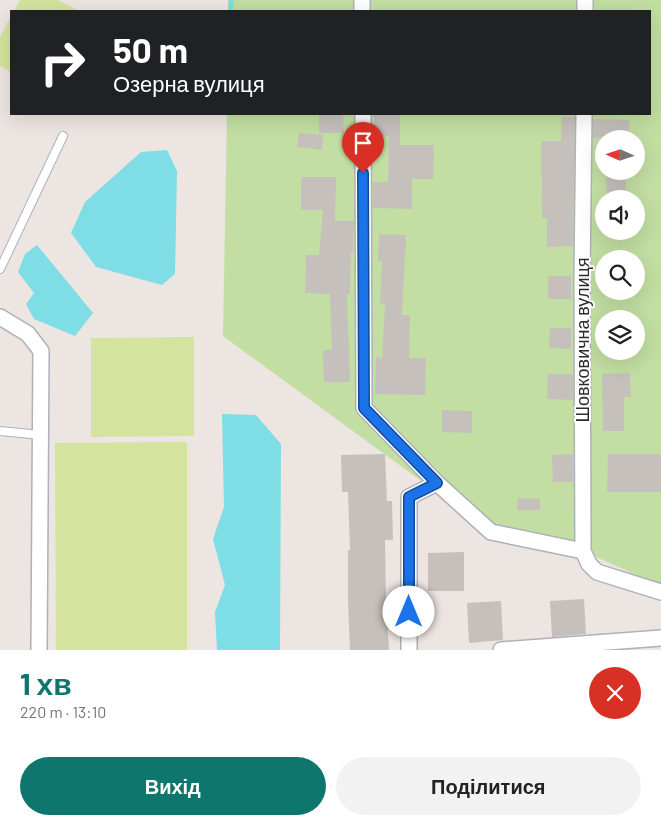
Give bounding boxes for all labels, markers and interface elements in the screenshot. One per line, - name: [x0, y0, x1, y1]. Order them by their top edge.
- text: 50 m: [113, 28, 188, 70]
- icon: right: [30, 30, 95, 95]
- text: Озерна вулиця: [113, 70, 265, 96]
- pin: [342, 122, 384, 173]
- icon: arrive: [349, 129, 377, 157]
- north arrow: [595, 130, 645, 180]
- map controls: [595, 130, 645, 360]
- button: sound: [595, 190, 645, 240]
- button: search: [595, 250, 645, 300]
- street label: Шовковична вулиця: [571, 257, 593, 423]
- button: layers: [595, 310, 645, 360]
- position arrow: [382, 585, 434, 637]
- text: 1 хв: [20, 665, 72, 701]
- button: close: [589, 667, 641, 719]
- text: 220 m · 13:10: [20, 702, 106, 721]
- button: Вихід: [20, 757, 326, 815]
- button: Поділитися: [336, 757, 641, 815]

